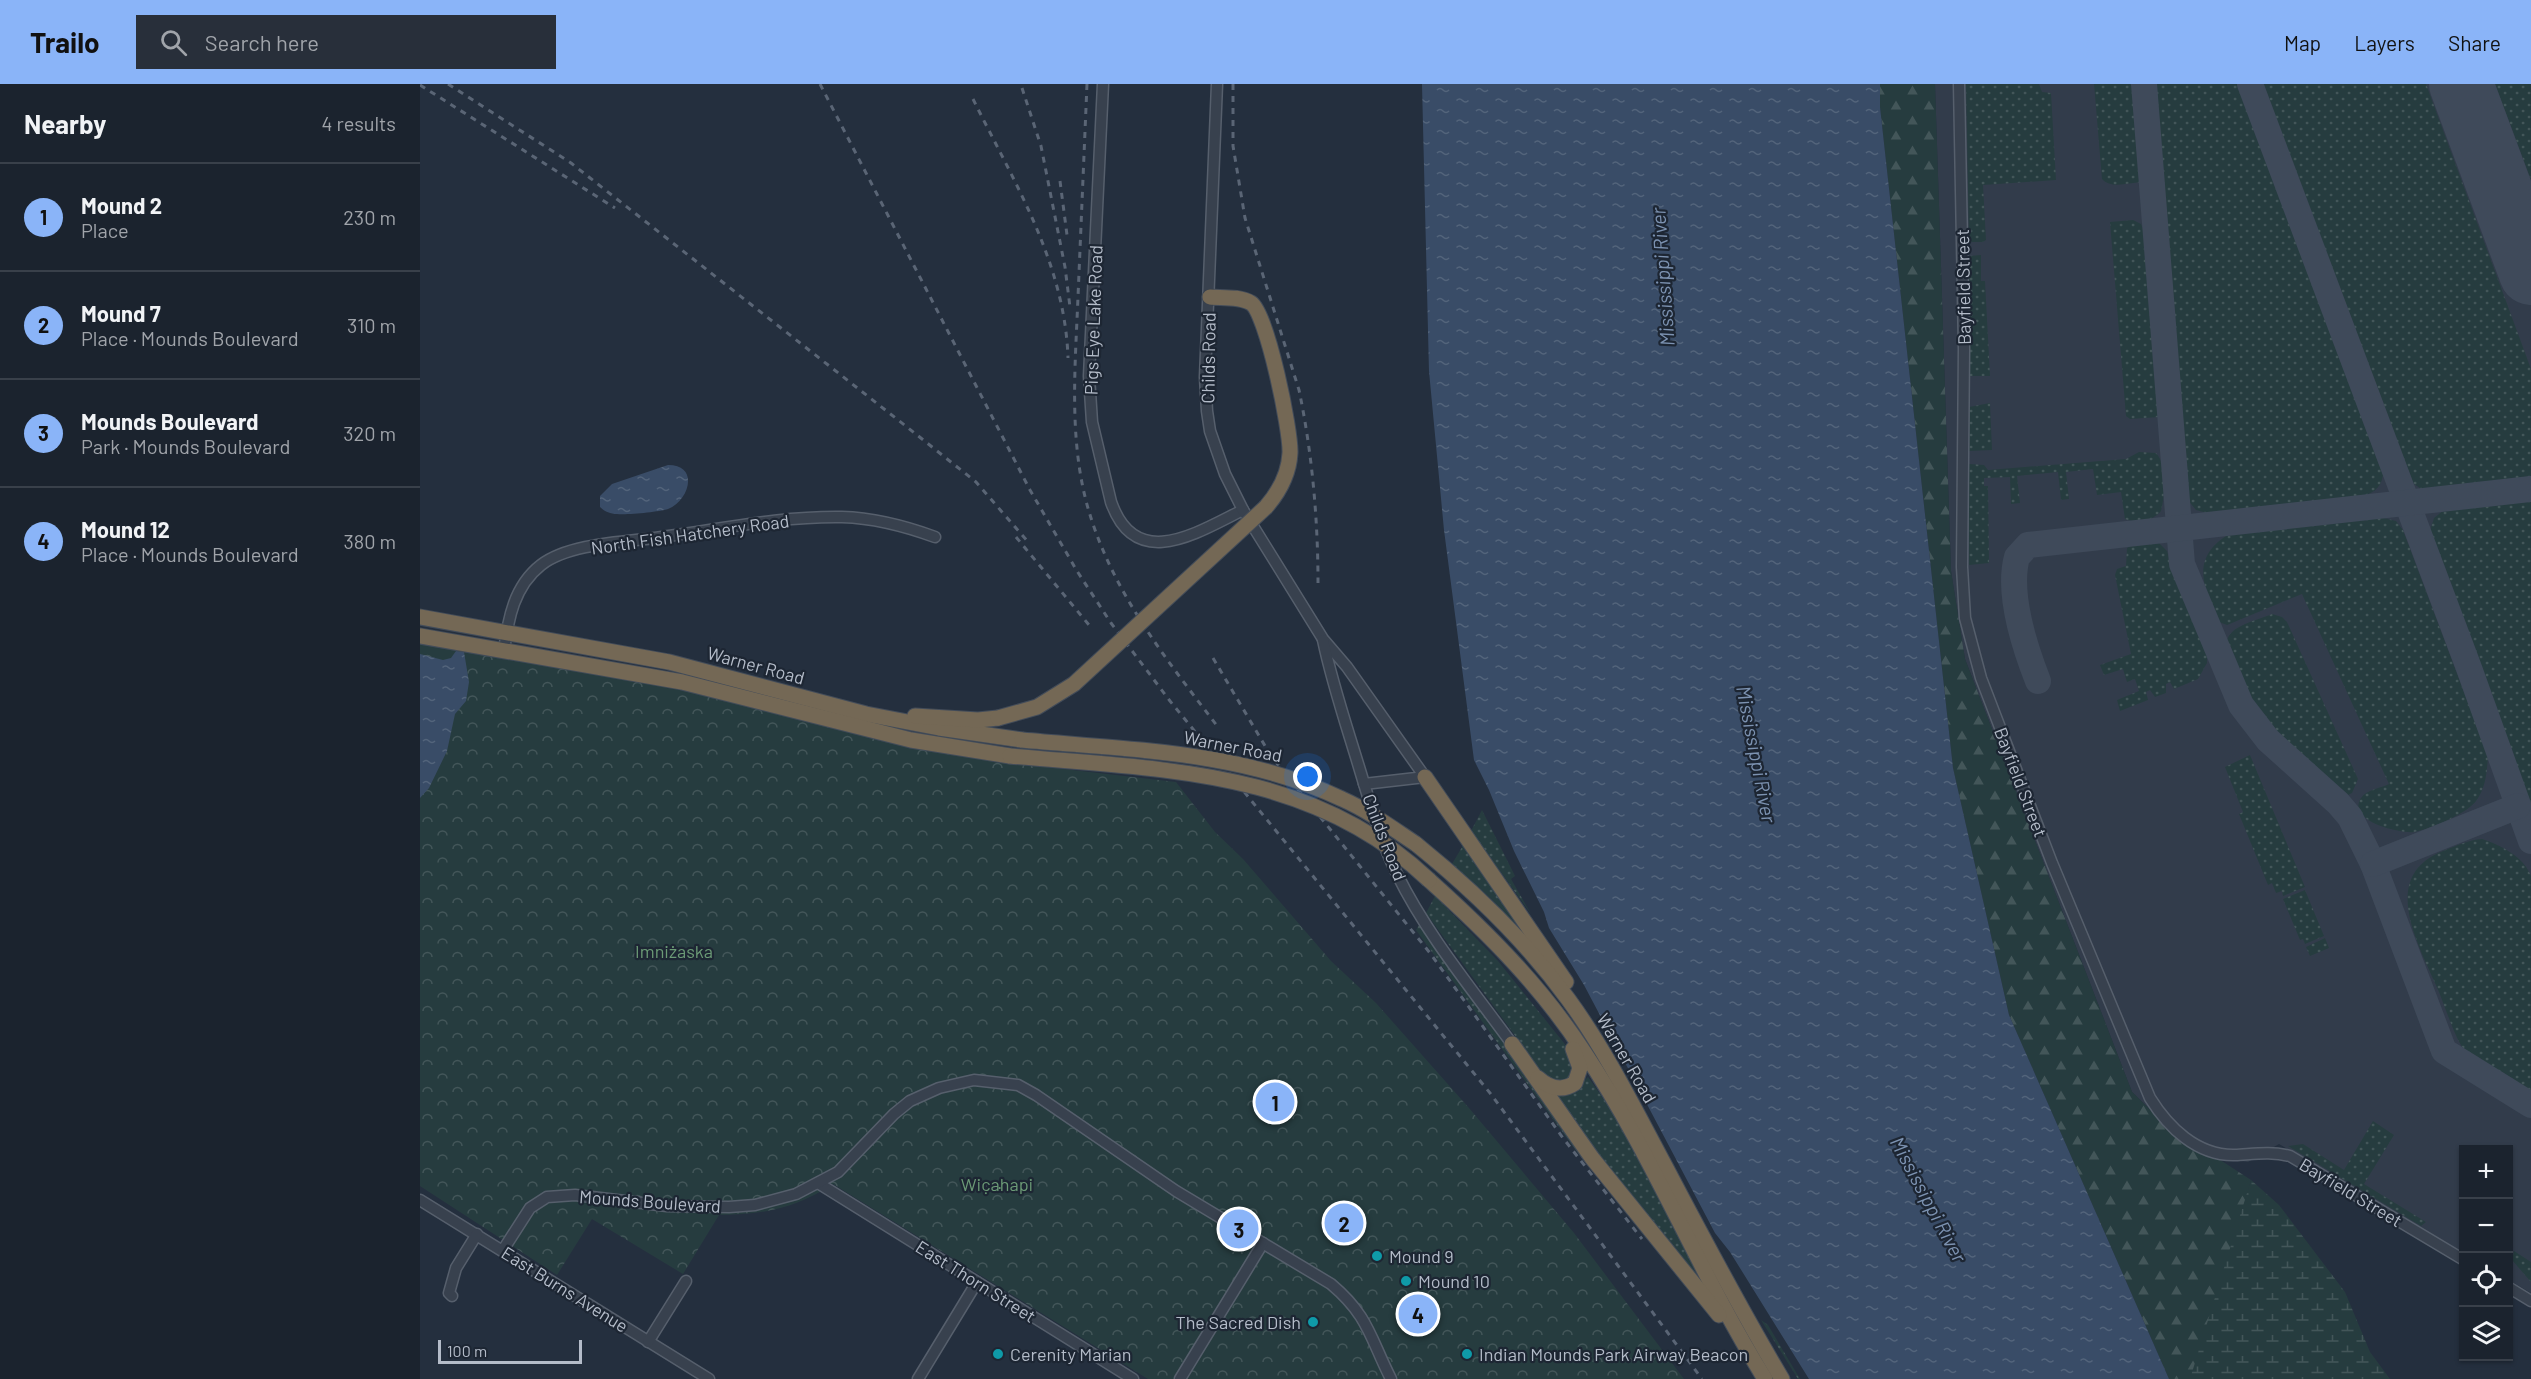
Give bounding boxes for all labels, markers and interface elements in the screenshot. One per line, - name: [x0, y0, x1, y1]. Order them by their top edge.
- search box: [136, 15, 556, 69]
- text: Trailo: [30, 25, 100, 59]
- icon: search: [157, 26, 190, 59]
- text: Search here: [205, 29, 319, 55]
- text: Map: [2284, 30, 2321, 55]
- text: Layers: [2354, 30, 2415, 55]
- text: Share: [2448, 30, 2501, 55]
- text: Nearby: [24, 108, 106, 139]
- text: 4 results: [321, 111, 396, 135]
- text: Mound 2: [81, 192, 162, 218]
- text: 1: [40, 205, 47, 229]
- text: 230 m: [343, 205, 396, 229]
- water label: Mississippi River: [1645, 206, 1679, 347]
- text: Place: [81, 218, 129, 242]
- street label: Bayfield Street: [1951, 229, 1975, 345]
- street label: Pigs Eye Lake Road: [1079, 245, 1107, 395]
- text: Mound 7: [81, 300, 161, 326]
- street label: Childs Road: [1196, 312, 1220, 404]
- text: 2: [38, 313, 49, 337]
- text: 310 m: [347, 313, 396, 337]
- text: Place · Mounds Boulevard: [81, 326, 299, 350]
- text: Mounds Boulevard: [81, 408, 259, 434]
- text: 3: [38, 421, 49, 445]
- text: 320 m: [343, 421, 396, 445]
- text: Park · Mounds Boulevard: [81, 434, 290, 458]
- street label: North Fish Hatchery Road: [590, 509, 790, 559]
- text: Mound 12: [81, 516, 170, 542]
- text: 4: [37, 529, 50, 553]
- text: 380 m: [343, 529, 396, 553]
- text: Place · Mounds Boulevard: [81, 542, 299, 566]
- street label: Warner Road: [705, 641, 807, 689]
- water label: Mississippi River: [1732, 684, 1782, 825]
- street label: Bayfield Street: [1990, 724, 2052, 840]
- street label: Warner Road: [1182, 726, 1284, 766]
- your location: [1293, 762, 1322, 791]
- street label: Childs Road: [1358, 790, 1412, 884]
- park label: Imniżaska: [635, 940, 713, 962]
- street label: Warner Road: [1593, 1009, 1661, 1107]
- pin: 1: [1256, 1080, 1294, 1124]
- water label: Mississippi River: [1886, 1132, 1973, 1267]
- map controls: [2459, 1145, 2513, 1361]
- button: +: [2459, 1145, 2513, 1199]
- street label: Bayfield Street: [2296, 1153, 2406, 1231]
- park label: Wic̣aḣapi: [961, 1173, 1033, 1195]
- street label: Mounds Boulevard: [578, 1185, 722, 1217]
- button: −: [2459, 1199, 2513, 1253]
- pin: 2: [1324, 1200, 1364, 1246]
- pin: 3: [1220, 1206, 1258, 1252]
- street label: East Thorn Street: [912, 1235, 1040, 1327]
- street label: East Burns Avenue: [498, 1241, 632, 1337]
- place label: Mound 9: [1389, 1245, 1454, 1267]
- marker: Mound 9: [1370, 1249, 1384, 1263]
- button: locate: [2459, 1253, 2513, 1307]
- place label: Mound 10: [1418, 1270, 1490, 1292]
- marker: Mound 10: [1399, 1274, 1413, 1288]
- pin: 4: [1398, 1292, 1438, 1336]
- button: layers: [2459, 1307, 2513, 1361]
- place label: The Sacred Dish: [1175, 1311, 1301, 1333]
- marker: The Sacred Dish: [1306, 1315, 1320, 1329]
- scale bar: [438, 1337, 582, 1364]
- text: 100 m: [447, 1341, 487, 1360]
- place label: Cerenity Marian: [1010, 1343, 1131, 1365]
- place label: Indian Mounds Park Airway Beacon: [1479, 1343, 1748, 1365]
- marker: Cerenity Marian: [991, 1347, 1005, 1361]
- marker: Indian Mounds Park Airway Beacon: [1460, 1347, 1474, 1361]

